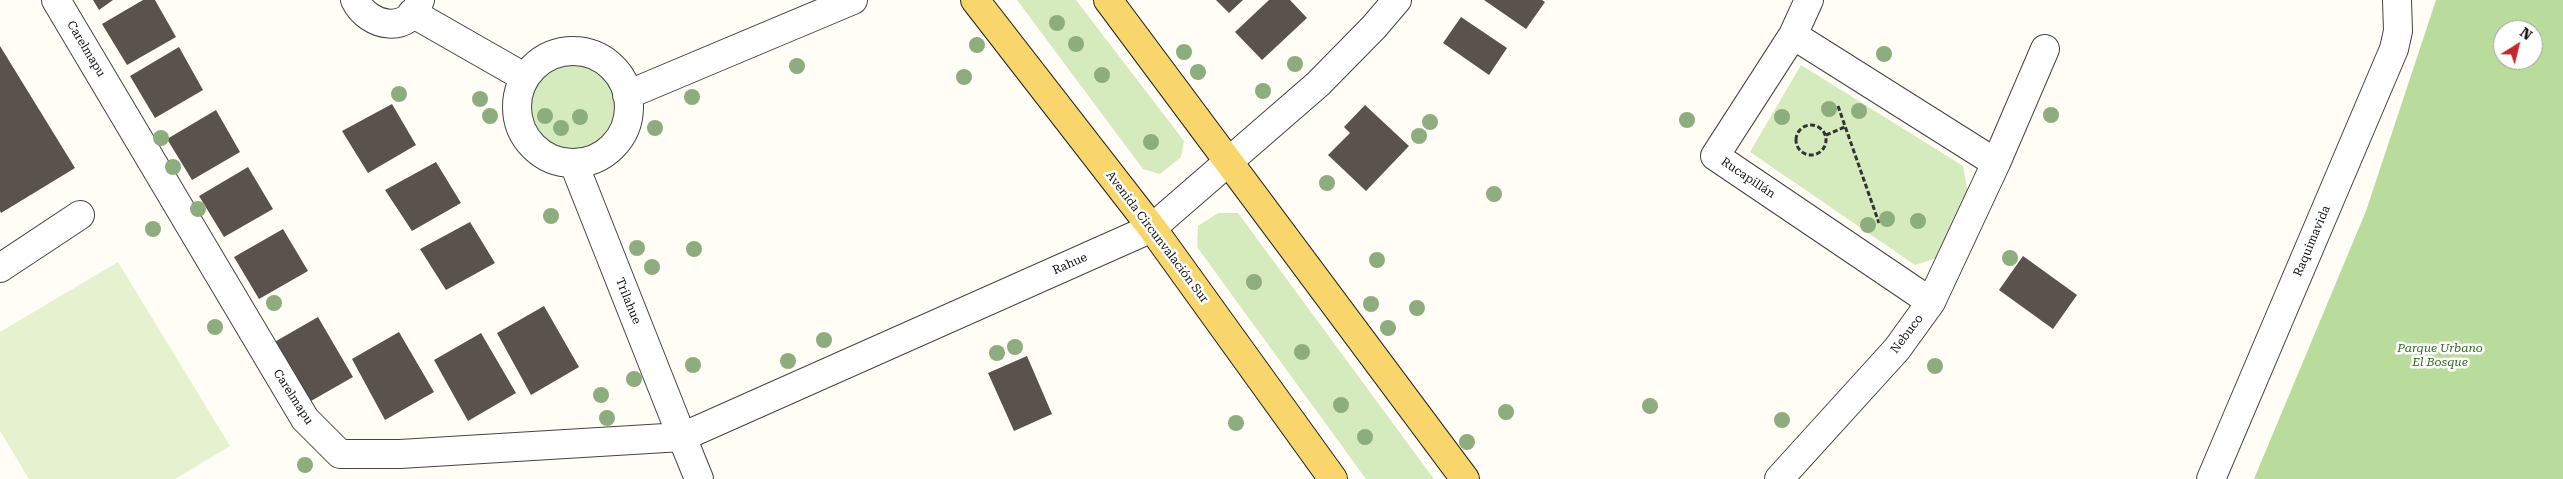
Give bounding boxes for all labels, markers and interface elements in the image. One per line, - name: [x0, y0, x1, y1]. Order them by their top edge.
- street label: Carelmapu: [64, 18, 108, 80]
- north arrow: [2493, 20, 2543, 70]
- text: N: [2517, 24, 2535, 43]
- street label: Rucapillán: [1718, 155, 1778, 201]
- street label: Avenida Circunvalación Sur: [1103, 168, 1211, 306]
- street label: Raquimavida: [2291, 203, 2333, 279]
- street label: Rahue: [1050, 250, 1090, 278]
- street label: Trilahue: [612, 276, 644, 326]
- street label: Nebuco: [1888, 312, 1926, 356]
- park label: Parque Urbano El Bosque: [2397, 341, 2483, 369]
- street label: Carelmapu: [270, 367, 316, 427]

